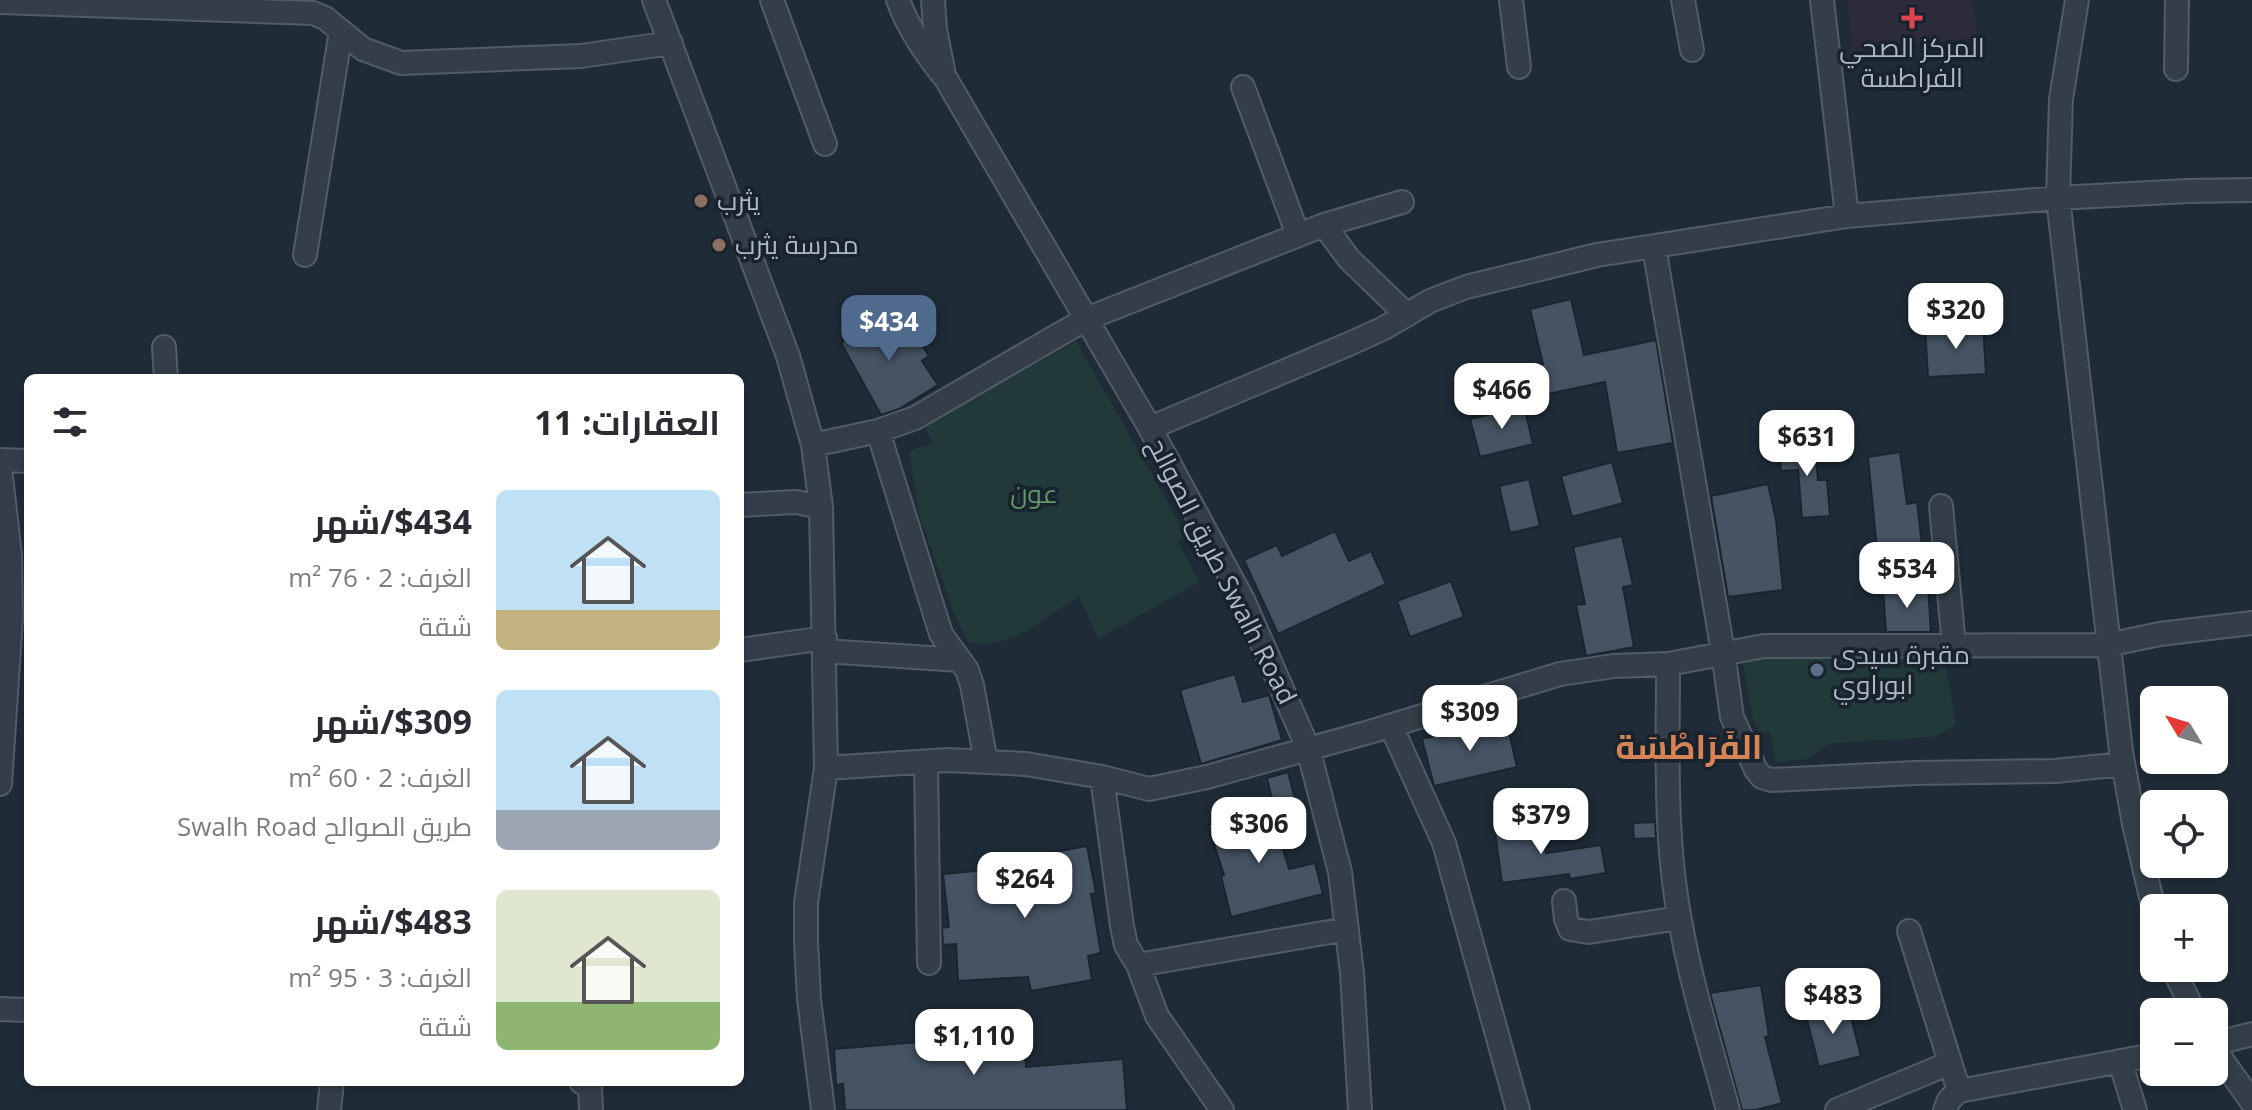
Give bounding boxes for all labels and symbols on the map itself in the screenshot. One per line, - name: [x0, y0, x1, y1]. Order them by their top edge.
- marker: المركز الصحي الفراطسة: [1901, 7, 1923, 29]
- place label: المركز الصحي الفراطسة: [1839, 29, 1985, 95]
- place label: يثرب: [717, 182, 760, 218]
- marker: يثرب: [692, 192, 710, 210]
- place label: مدرسة يثرب: [735, 226, 859, 262]
- marker: مدرسة يثرب: [710, 236, 728, 254]
- pin: $320: [1909, 283, 2003, 351]
- pin: $434: [842, 295, 936, 363]
- pin: $466: [1455, 363, 1549, 431]
- pin: $631: [1760, 410, 1854, 478]
- street label: طريق الصوالح Swalh Road: [1140, 431, 1306, 710]
- park label: عون: [1010, 475, 1058, 511]
- pin: $534: [1860, 542, 1954, 610]
- place label: مقبرة سيدى ابوراوي: [1833, 636, 1970, 705]
- marker: مقبرة سيدى ابوراوي: [1808, 661, 1826, 679]
- pin: $309: [1423, 685, 1517, 753]
- north arrow: [2140, 686, 2228, 774]
- district label: الفَرَاطْسَة: [1616, 723, 1762, 769]
- pin: $379: [1494, 788, 1588, 856]
- pin: $306: [1212, 797, 1306, 865]
- pin: $264: [978, 852, 1072, 920]
- pin: $483: [1786, 968, 1880, 1036]
- pin: $1,110: [909, 1009, 1039, 1077]

